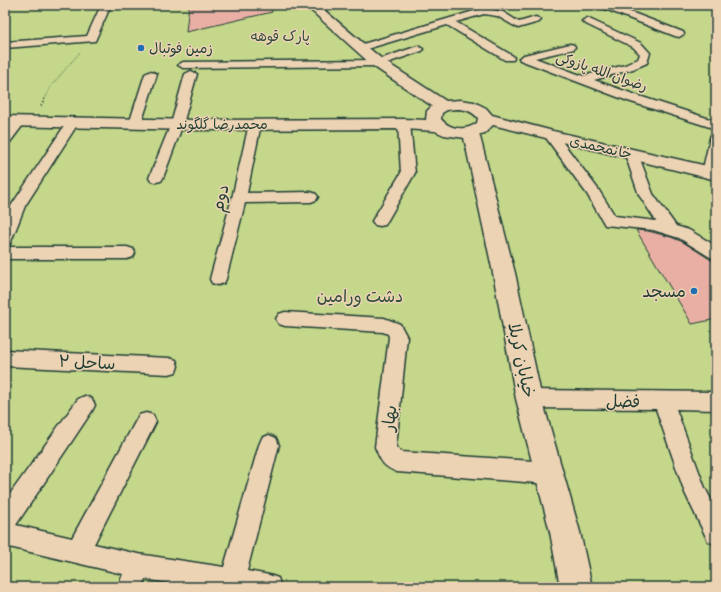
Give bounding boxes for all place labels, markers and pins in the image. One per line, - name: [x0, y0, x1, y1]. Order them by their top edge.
- place label: زمین فوتبال: [149, 40, 213, 57]
- marker: زمین فوتبال: [136, 43, 146, 53]
- place label: مسجد: [642, 281, 686, 302]
- marker: مسجد: [689, 286, 699, 296]

